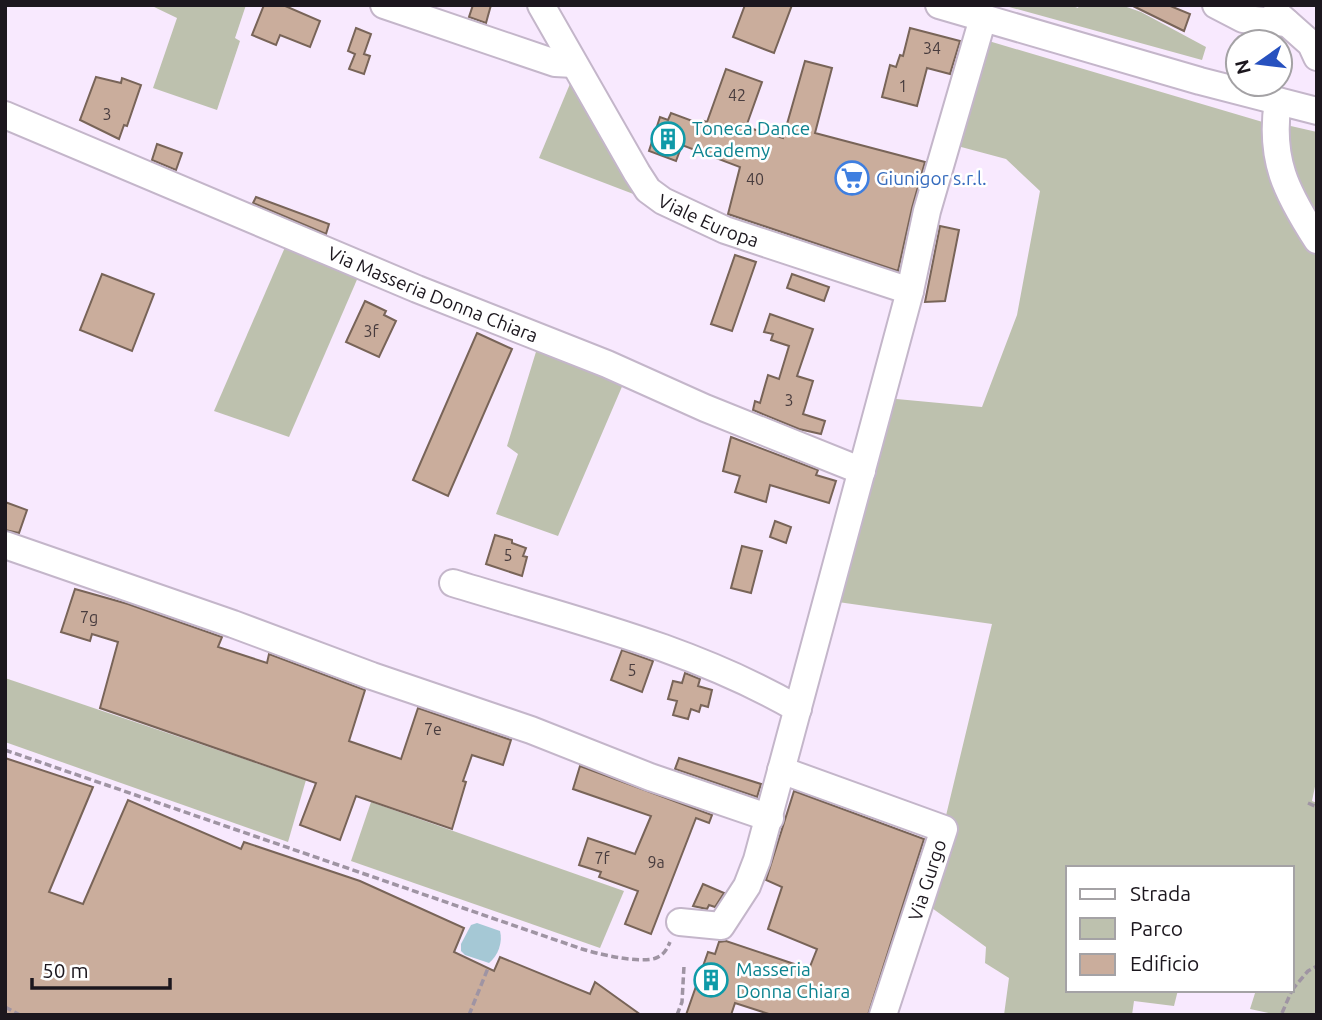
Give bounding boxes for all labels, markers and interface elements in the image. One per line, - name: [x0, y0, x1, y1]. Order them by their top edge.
- north arrow: [1224, 28, 1294, 98]
- house number: 34: [923, 39, 941, 57]
- text: N: [1230, 58, 1255, 77]
- house number: 1: [898, 77, 908, 95]
- house number: 42: [728, 86, 746, 104]
- house number: 3: [102, 105, 112, 123]
- place label: Toneca Dance Academy: [692, 117, 810, 161]
- building icon: Toneca Dance Academy: [649, 120, 687, 158]
- supermarket icon: Giunigor s.r.l.: [833, 159, 871, 197]
- place label: Giunigor s.r.l.: [876, 167, 987, 189]
- house number: 40: [746, 170, 764, 188]
- street label: Viale Europa: [655, 189, 762, 251]
- street label: Via Masseria Donna Chiara: [325, 242, 541, 347]
- house number: 3f: [363, 322, 379, 340]
- house number: 3: [784, 391, 794, 409]
- house number: 5: [503, 546, 513, 564]
- house number: 7g: [80, 608, 98, 626]
- house number: 5: [627, 661, 637, 679]
- house number: 7e: [424, 720, 442, 738]
- street label: Via Gurgo: [904, 837, 950, 923]
- house number: 7f: [594, 849, 610, 867]
- house number: 9a: [647, 853, 665, 871]
- legend: [1066, 866, 1294, 992]
- text: Strada: [1130, 881, 1191, 905]
- text: Parco: [1130, 916, 1183, 940]
- scale bar: [32, 946, 170, 990]
- text: Edificio: [1130, 951, 1199, 975]
- text: 50 m: [42, 958, 89, 982]
- place label: Masseria Donna Chiara: [736, 958, 850, 1002]
- building icon: Masseria Donna Chiara: [692, 961, 730, 999]

